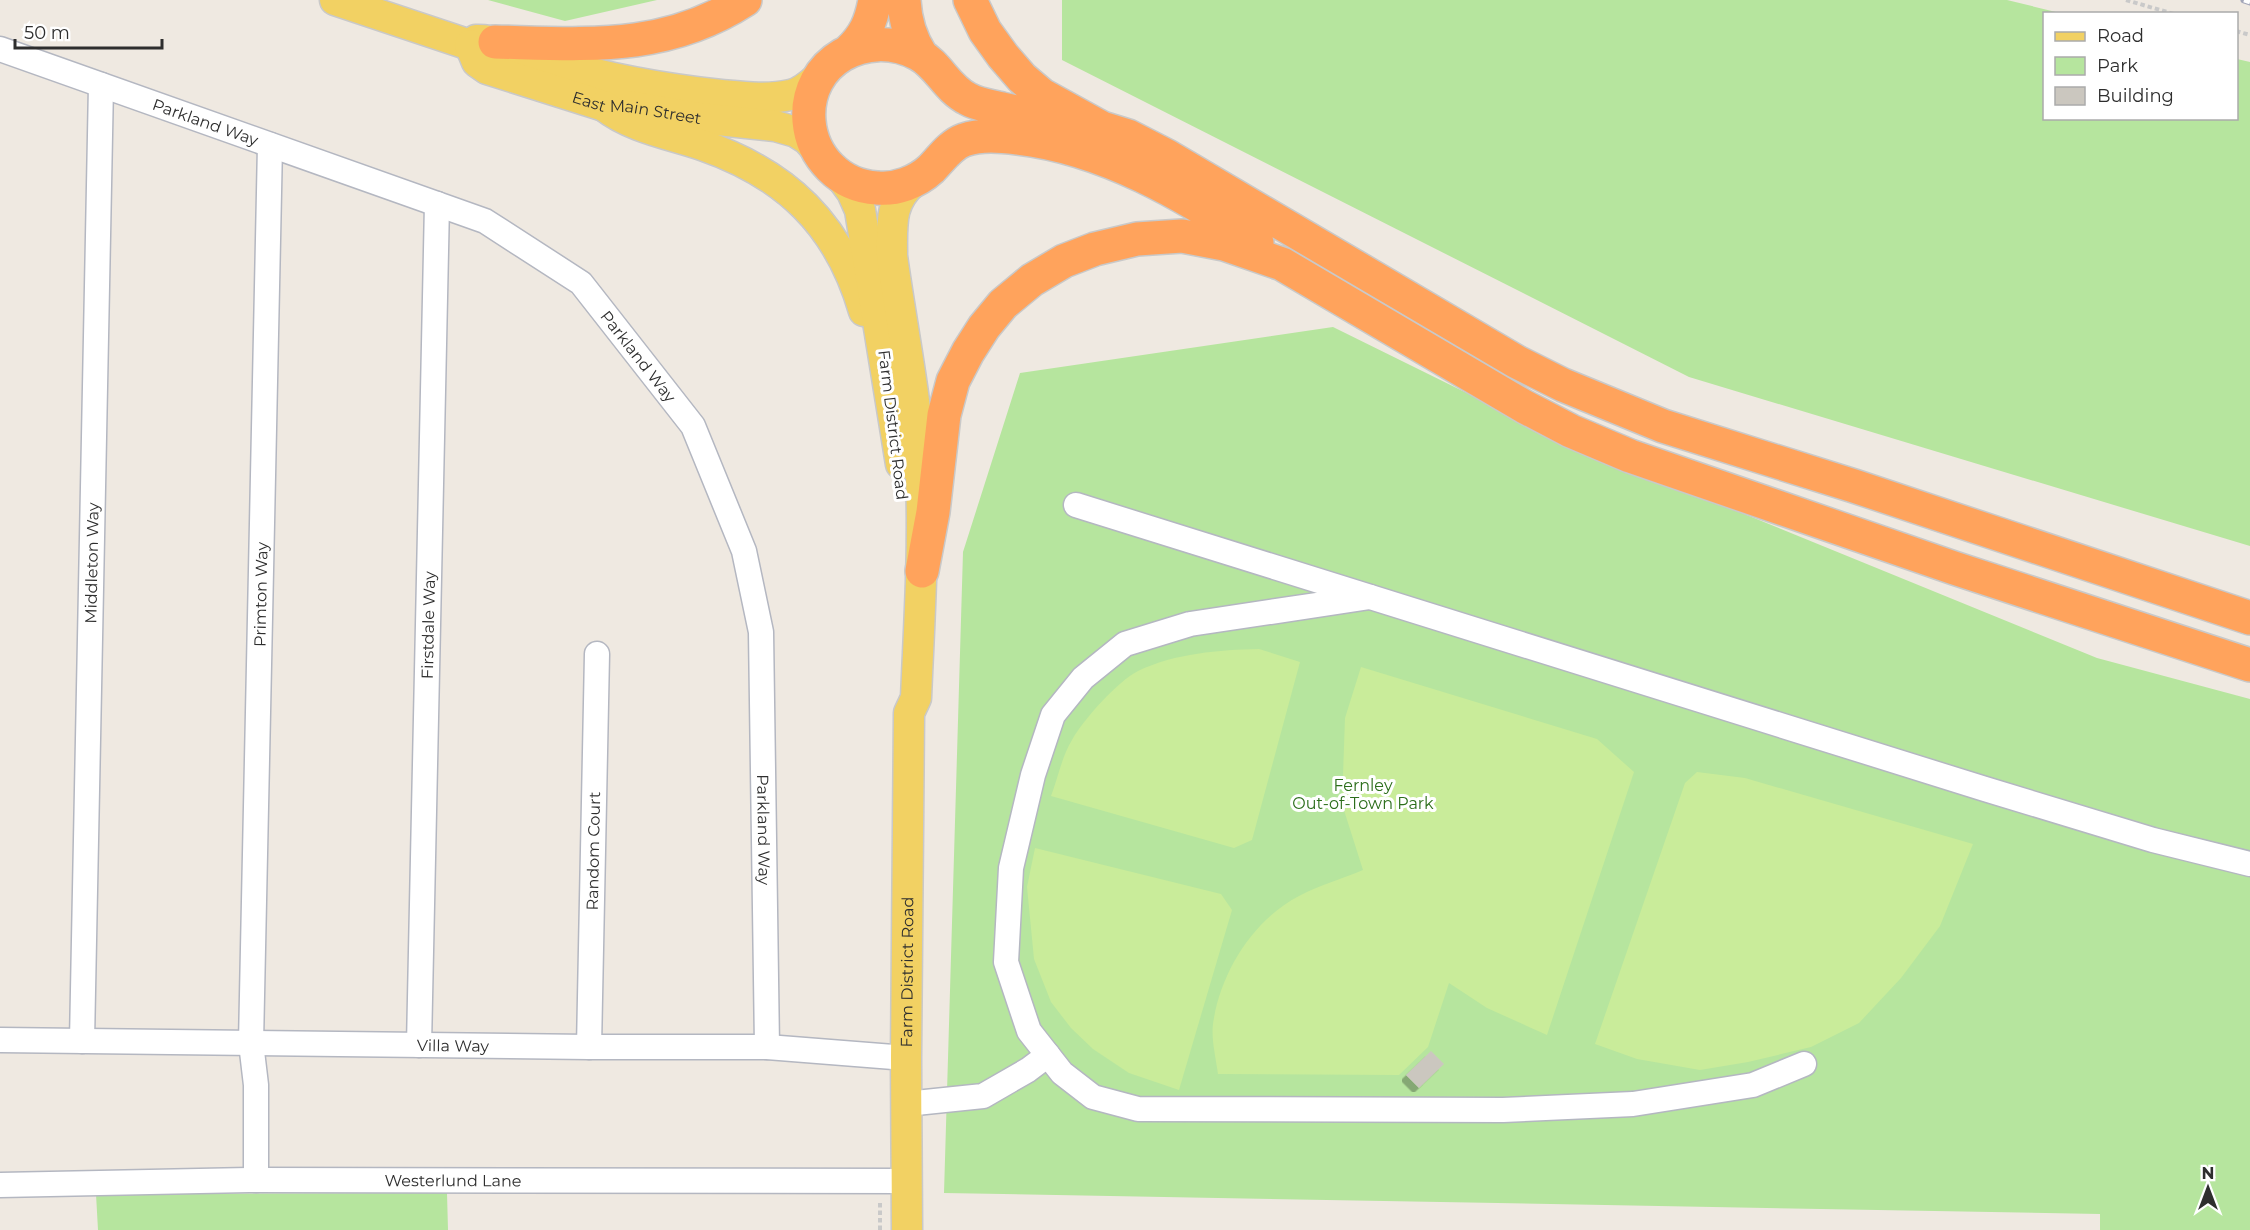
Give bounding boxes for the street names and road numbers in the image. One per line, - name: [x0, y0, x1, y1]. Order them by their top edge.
- street label: East Main Street: [570, 87, 703, 128]
- street label: Parkland Way: [150, 94, 261, 149]
- street label: Parkland Way: [597, 307, 680, 406]
- street label: Farm District Road: [874, 349, 912, 501]
- street label: Middleton Way: [81, 502, 102, 624]
- street label: Primton Way: [250, 542, 271, 647]
- street label: Firstdale Way: [417, 571, 439, 679]
- street label: Parkland Way: [754, 774, 774, 886]
- street label: Random Court: [582, 791, 604, 911]
- street label: Farm District Road: [897, 896, 917, 1048]
- street label: Villa Way: [417, 1035, 490, 1055]
- street label: Westerlund Lane: [384, 1171, 521, 1190]

